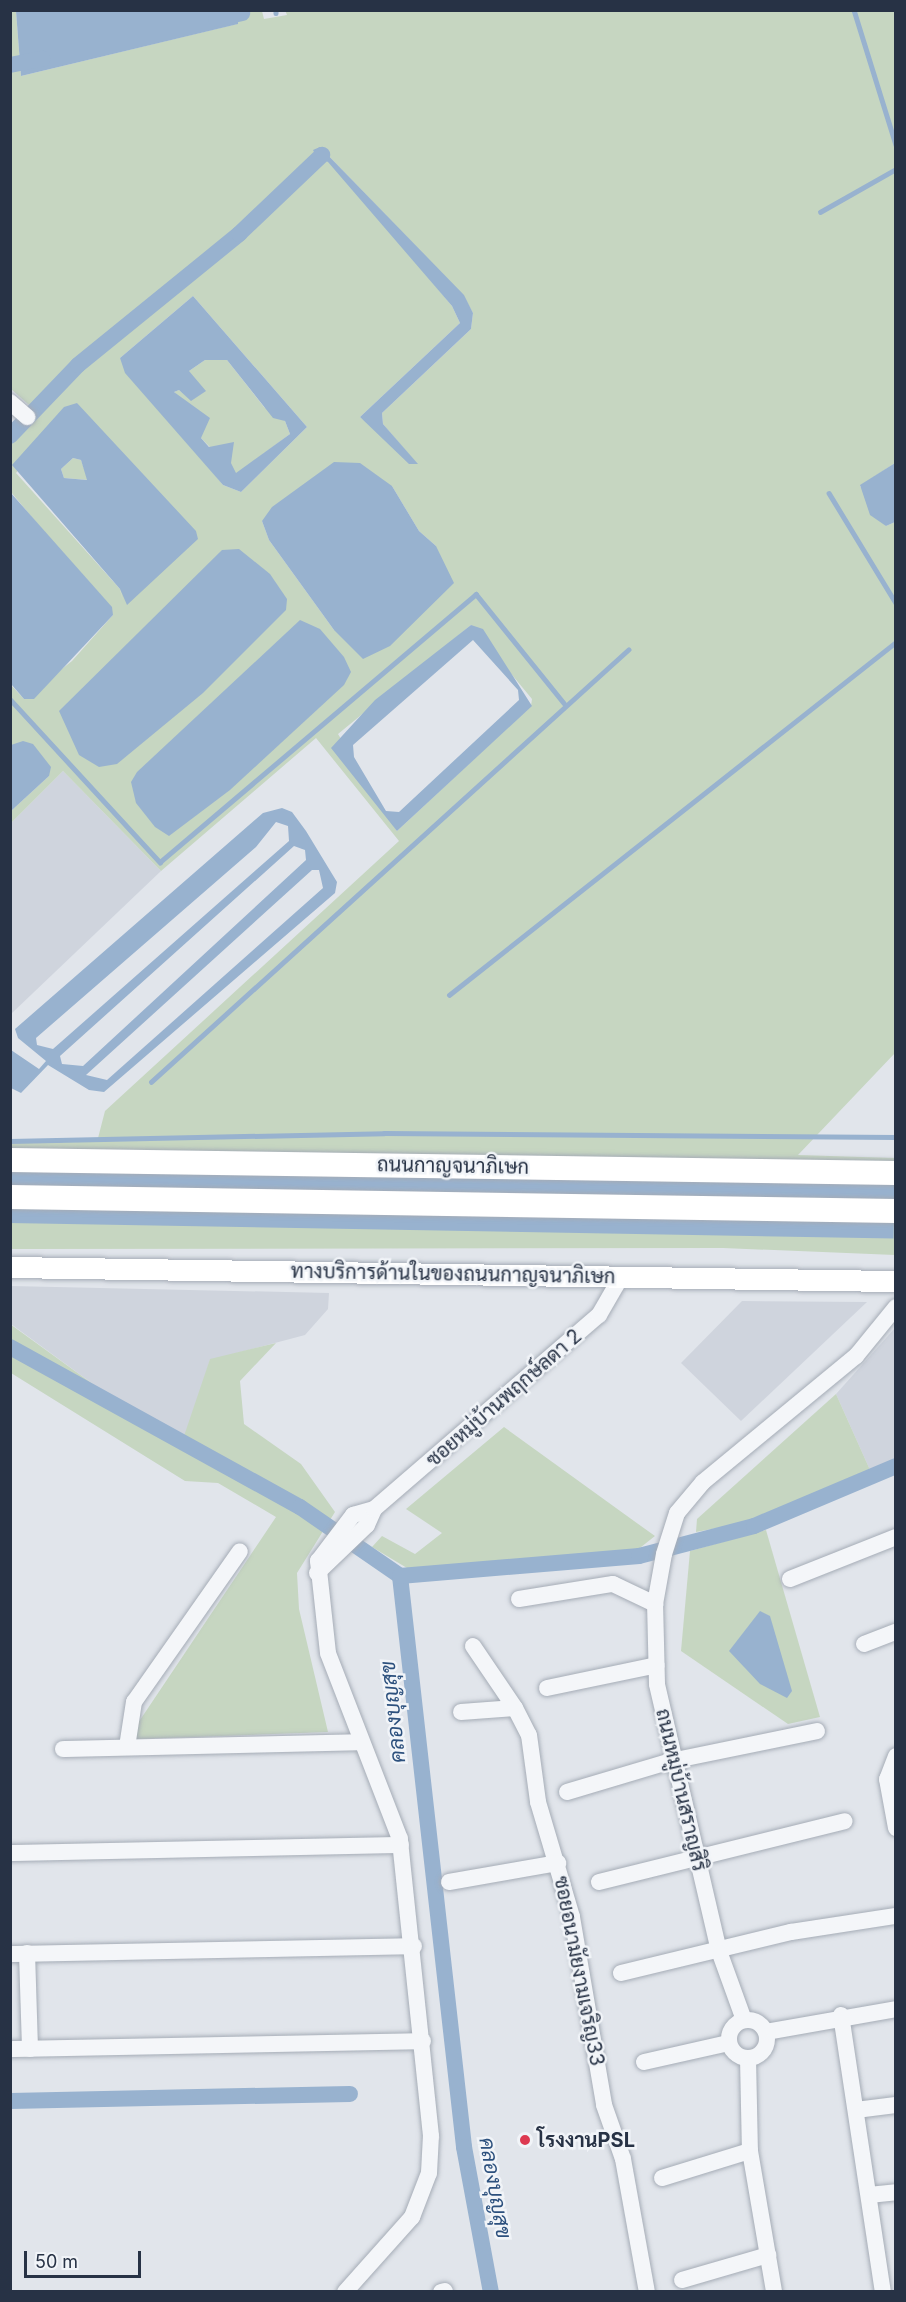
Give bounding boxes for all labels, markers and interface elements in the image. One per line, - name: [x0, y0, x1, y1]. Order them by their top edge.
- street label: ถนนกาญจนาภิเษก: [377, 1153, 529, 1179]
- street label: ทางบริการด้านในของถนนกาญจนาภิเษก: [290, 1259, 616, 1289]
- street label: ซอยหมู่บ้านพฤกษ์ลดา 2: [421, 1324, 587, 1472]
- water label: คลองบุญสุข: [375, 1660, 411, 1764]
- street label: ถนนหมู่บ้านสราญสิริ: [651, 1706, 711, 1874]
- street label: ซอยอนามัยงามเจริญ33: [549, 1874, 609, 2068]
- place label: โรงงานPSL: [537, 2128, 635, 2152]
- marker: โรงงานPSL: [518, 2133, 532, 2147]
- water label: คลองบุญสุข: [474, 2135, 516, 2241]
- scale bar: [27, 2239, 144, 2277]
- text: 50 m: [35, 2251, 78, 2272]

